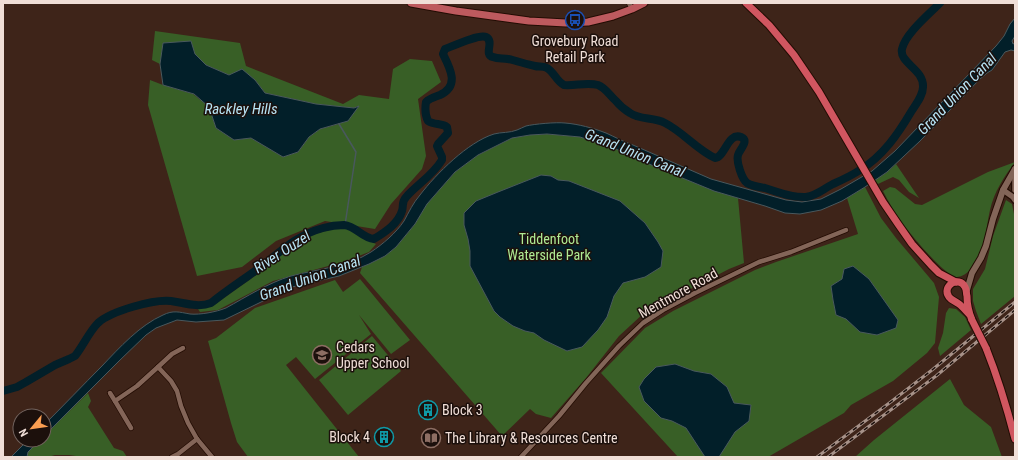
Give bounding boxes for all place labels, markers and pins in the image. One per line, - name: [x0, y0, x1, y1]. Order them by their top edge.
- bus stop icon: Grovebury Road Retail Park: [564, 9, 586, 31]
- place label: Grovebury Road Retail Park: [531, 33, 619, 65]
- place label: Cedars Upper School: [336, 339, 409, 371]
- school or university icon: Cedars Upper School: [311, 344, 333, 366]
- building icon: Block 3: [417, 399, 439, 421]
- place label: Block 3: [442, 402, 483, 418]
- building icon: Block 4: [373, 426, 395, 448]
- library icon: The Library & Resources Centre: [420, 427, 442, 449]
- place label: Block 4: [329, 429, 370, 445]
- place label: The Library & Resources Centre: [445, 430, 618, 446]

